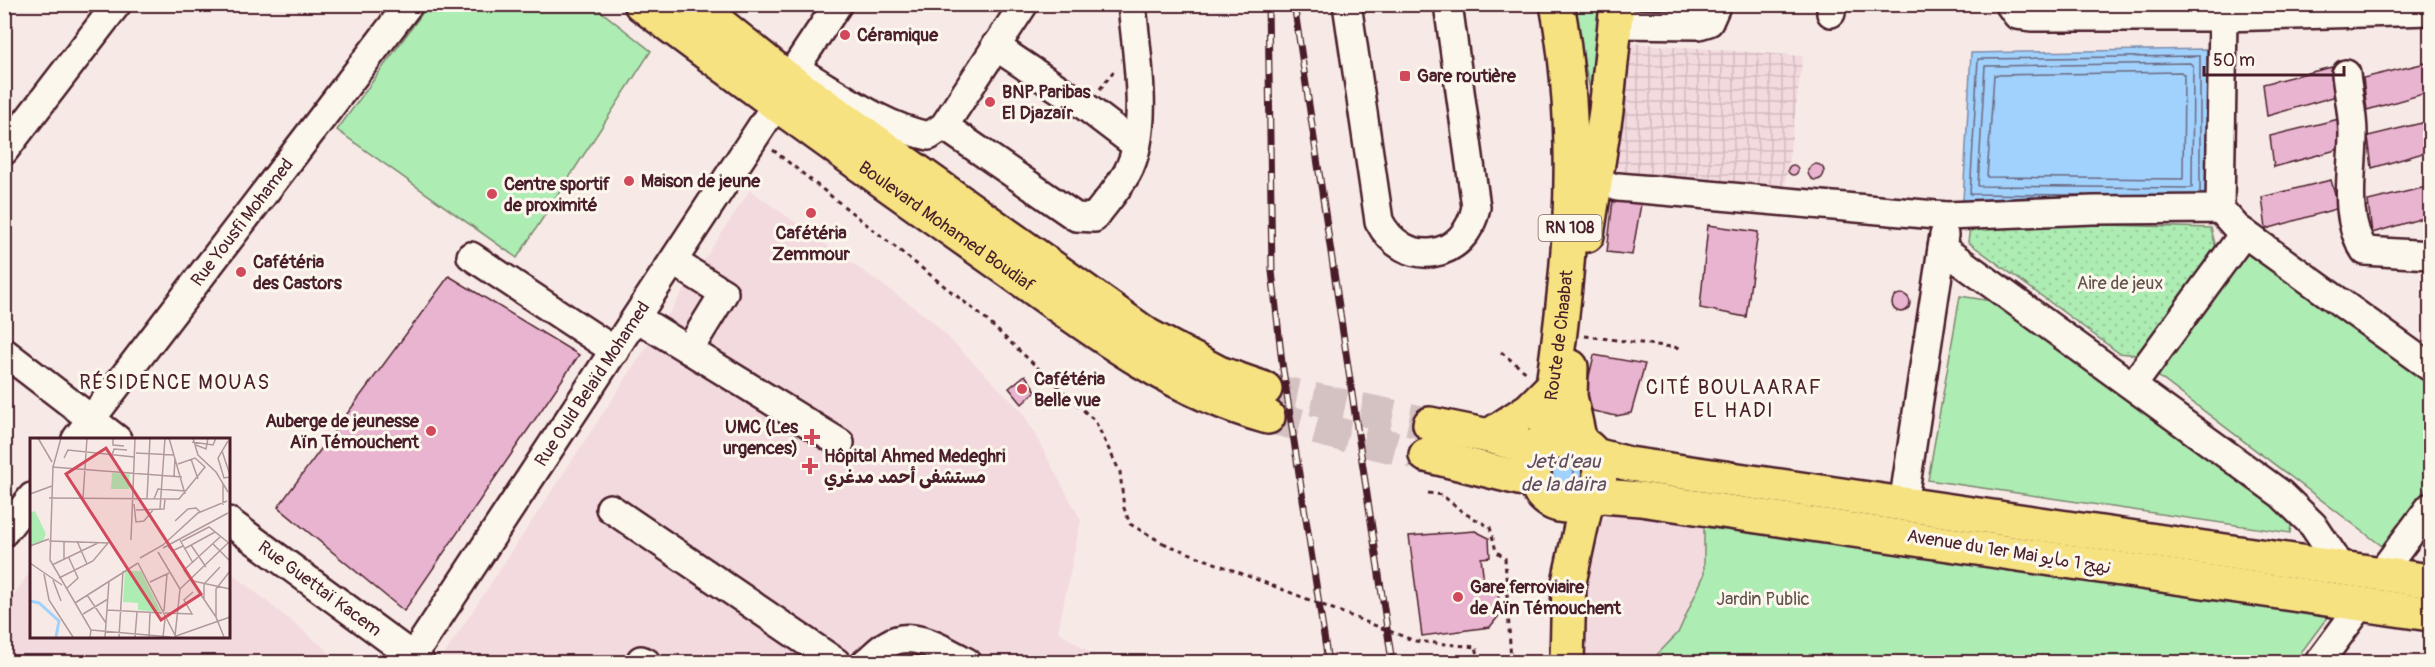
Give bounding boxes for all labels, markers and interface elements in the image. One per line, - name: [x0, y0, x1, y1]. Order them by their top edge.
- place label: Céramique: [857, 24, 939, 47]
- marker: Céramique: [838, 28, 852, 42]
- scale bar: [2204, 39, 2344, 77]
- text: 50 m: [2213, 49, 2255, 72]
- place label: Gare routière: [1417, 65, 1517, 88]
- marker: Gare routière: [1398, 69, 1412, 83]
- place label: BNP Paribas El Djazaïr: [1002, 81, 1092, 125]
- marker: BNP Paribas El Djazaïr: [983, 95, 997, 109]
- street label: Rue Yousfi Mohamed: [186, 154, 298, 291]
- street label: Boulevard Mohamed Boudiaf: [854, 156, 1040, 297]
- place label: Maison de jeune: [641, 170, 761, 193]
- place label: Centre sportif de proximité: [504, 173, 611, 217]
- marker: Maison de jeune: [622, 174, 636, 188]
- marker: Centre sportif de proximité: [485, 187, 499, 201]
- marker: Cafétéria Zemmour: [804, 206, 818, 220]
- road number: RN 108: [1538, 215, 1602, 241]
- place label: Cafétéria Zemmour: [772, 222, 851, 266]
- place label: Cafétéria des Castors: [253, 251, 343, 295]
- marker: Cafétéria des Castors: [234, 265, 248, 279]
- street label: Route de Chaabat: [1539, 268, 1578, 402]
- park label: Aire de jeux: [2077, 272, 2163, 295]
- street label: Rue Ould Belaïd Mohamed: [529, 297, 655, 471]
- place label: Cafétéria Belle vue: [1034, 368, 1106, 412]
- district label: RÉSIDENCE MOUAS: [79, 370, 271, 395]
- district label: CITÉ BOULAARAF EL HADI: [1646, 375, 1822, 423]
- marker: Cafétéria Belle vue: [1015, 382, 1029, 396]
- place label: Auberge de jeunesse Aïn Témouchent: [265, 410, 420, 454]
- place label: UMC (Les urgences): [723, 416, 799, 460]
- marker: Auberge de jeunesse Aïn Témouchent: [424, 424, 438, 438]
- marker: UMC (Les urgences): [803, 428, 821, 446]
- inset map: [30, 438, 230, 637]
- place label: Hôpital Ahmed Medeghri مستشفى أحمد مدغري: [824, 445, 1005, 491]
- water label: Jet d'eau de la daïra: [1521, 449, 1607, 497]
- marker: Hôpital Ahmed Medeghri مستشفى أحمد مدغري: [801, 457, 819, 475]
- street label: Avenue du 1er Mai نهج 1 مايو: [1905, 525, 2113, 579]
- street label: Rue Guettaï Kacem: [254, 535, 386, 642]
- place label: Gare ferroviaire de Aïn Témouchent: [1470, 576, 1622, 620]
- park label: Jardin Public: [1716, 588, 1810, 611]
- marker: Gare ferroviaire de Aïn Témouchent: [1451, 590, 1465, 604]

